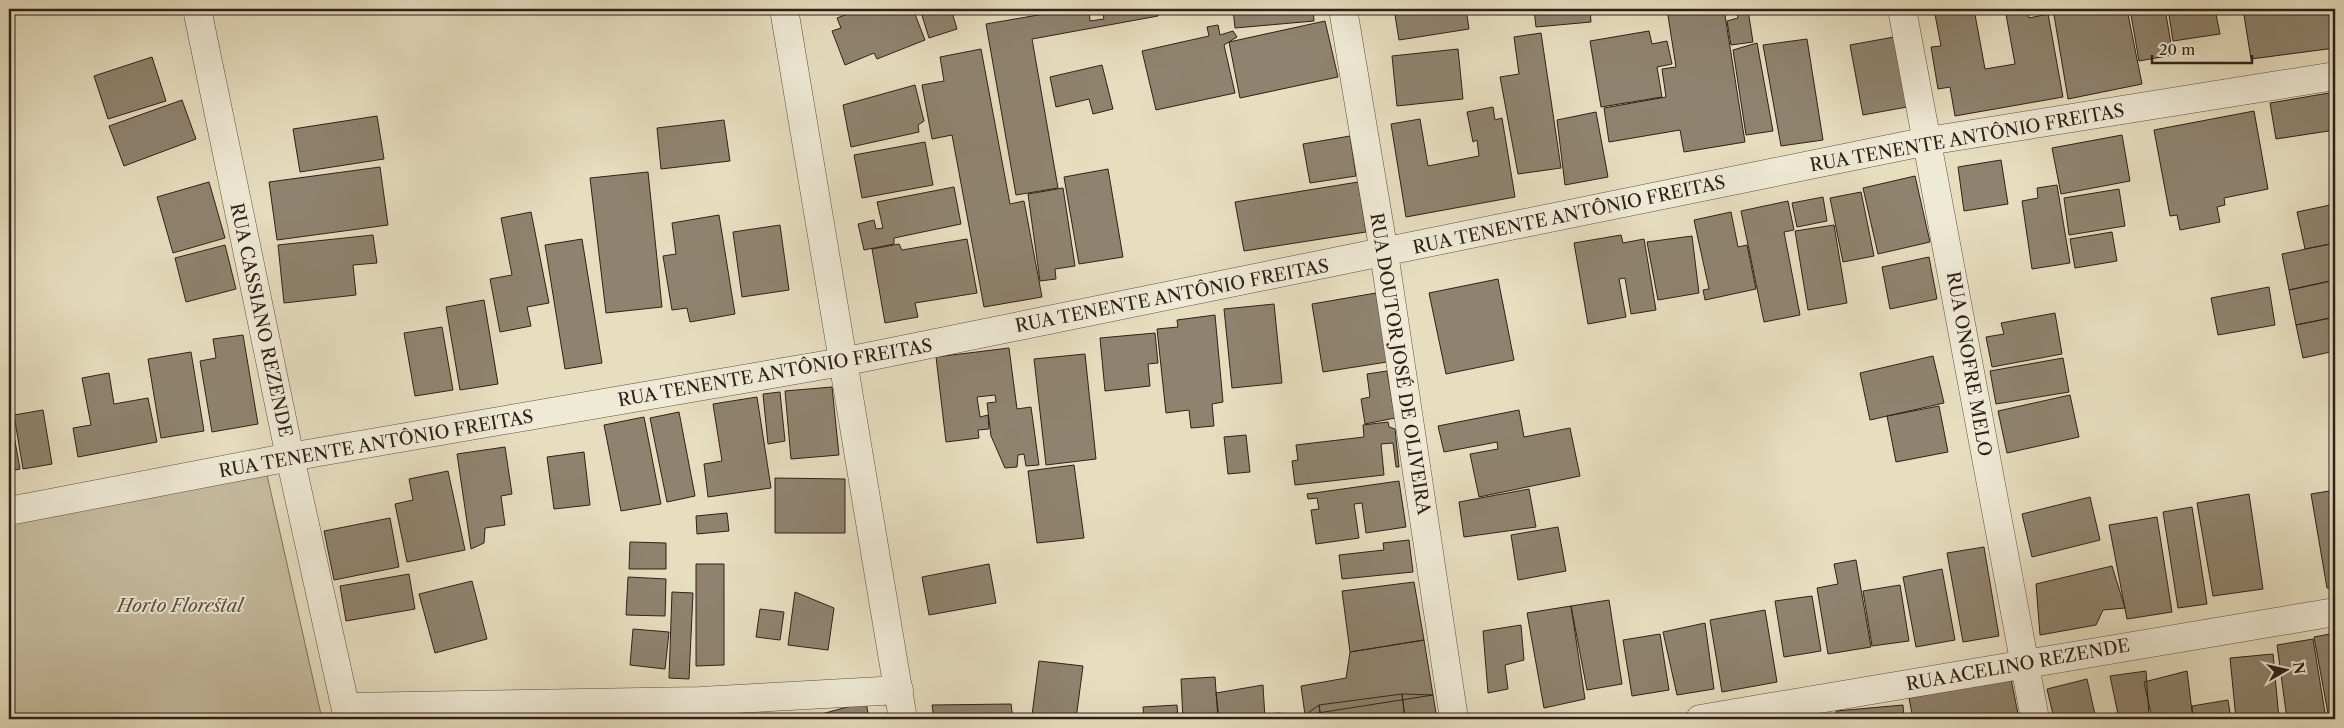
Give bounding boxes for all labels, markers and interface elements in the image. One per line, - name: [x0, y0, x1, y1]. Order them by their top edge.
- scale bar: [2152, 32, 2252, 64]
- text: 20 m: [2159, 40, 2195, 59]
- street label: RUA TENENTE ANTÔNIO FREITAS: [1808, 98, 2126, 177]
- street label: RUA TENENTE ANTÔNIO FREITAS: [1410, 170, 1727, 259]
- street label: RUA CASSIANO REZENDE: [225, 201, 297, 439]
- street label: RUA DOUTOR JOSÉ DE OLIVEIRA: [1365, 211, 1436, 517]
- street label: RUA TENENTE ANTÔNIO FREITAS: [1013, 254, 1331, 337]
- street label: RUA ONOFRE MELO: [1942, 270, 1996, 458]
- street label: RUA TENENTE ANTÔNIO FREITAS: [616, 333, 934, 412]
- street label: RUA TENENTE ANTÔNIO FREITAS: [217, 404, 535, 483]
- park label: Horto Florestal: [115, 595, 245, 617]
- street label: RUA ACELINO REZENDE: [1904, 634, 2132, 696]
- north arrow: [2262, 646, 2312, 696]
- text: N: [2289, 661, 2309, 675]

